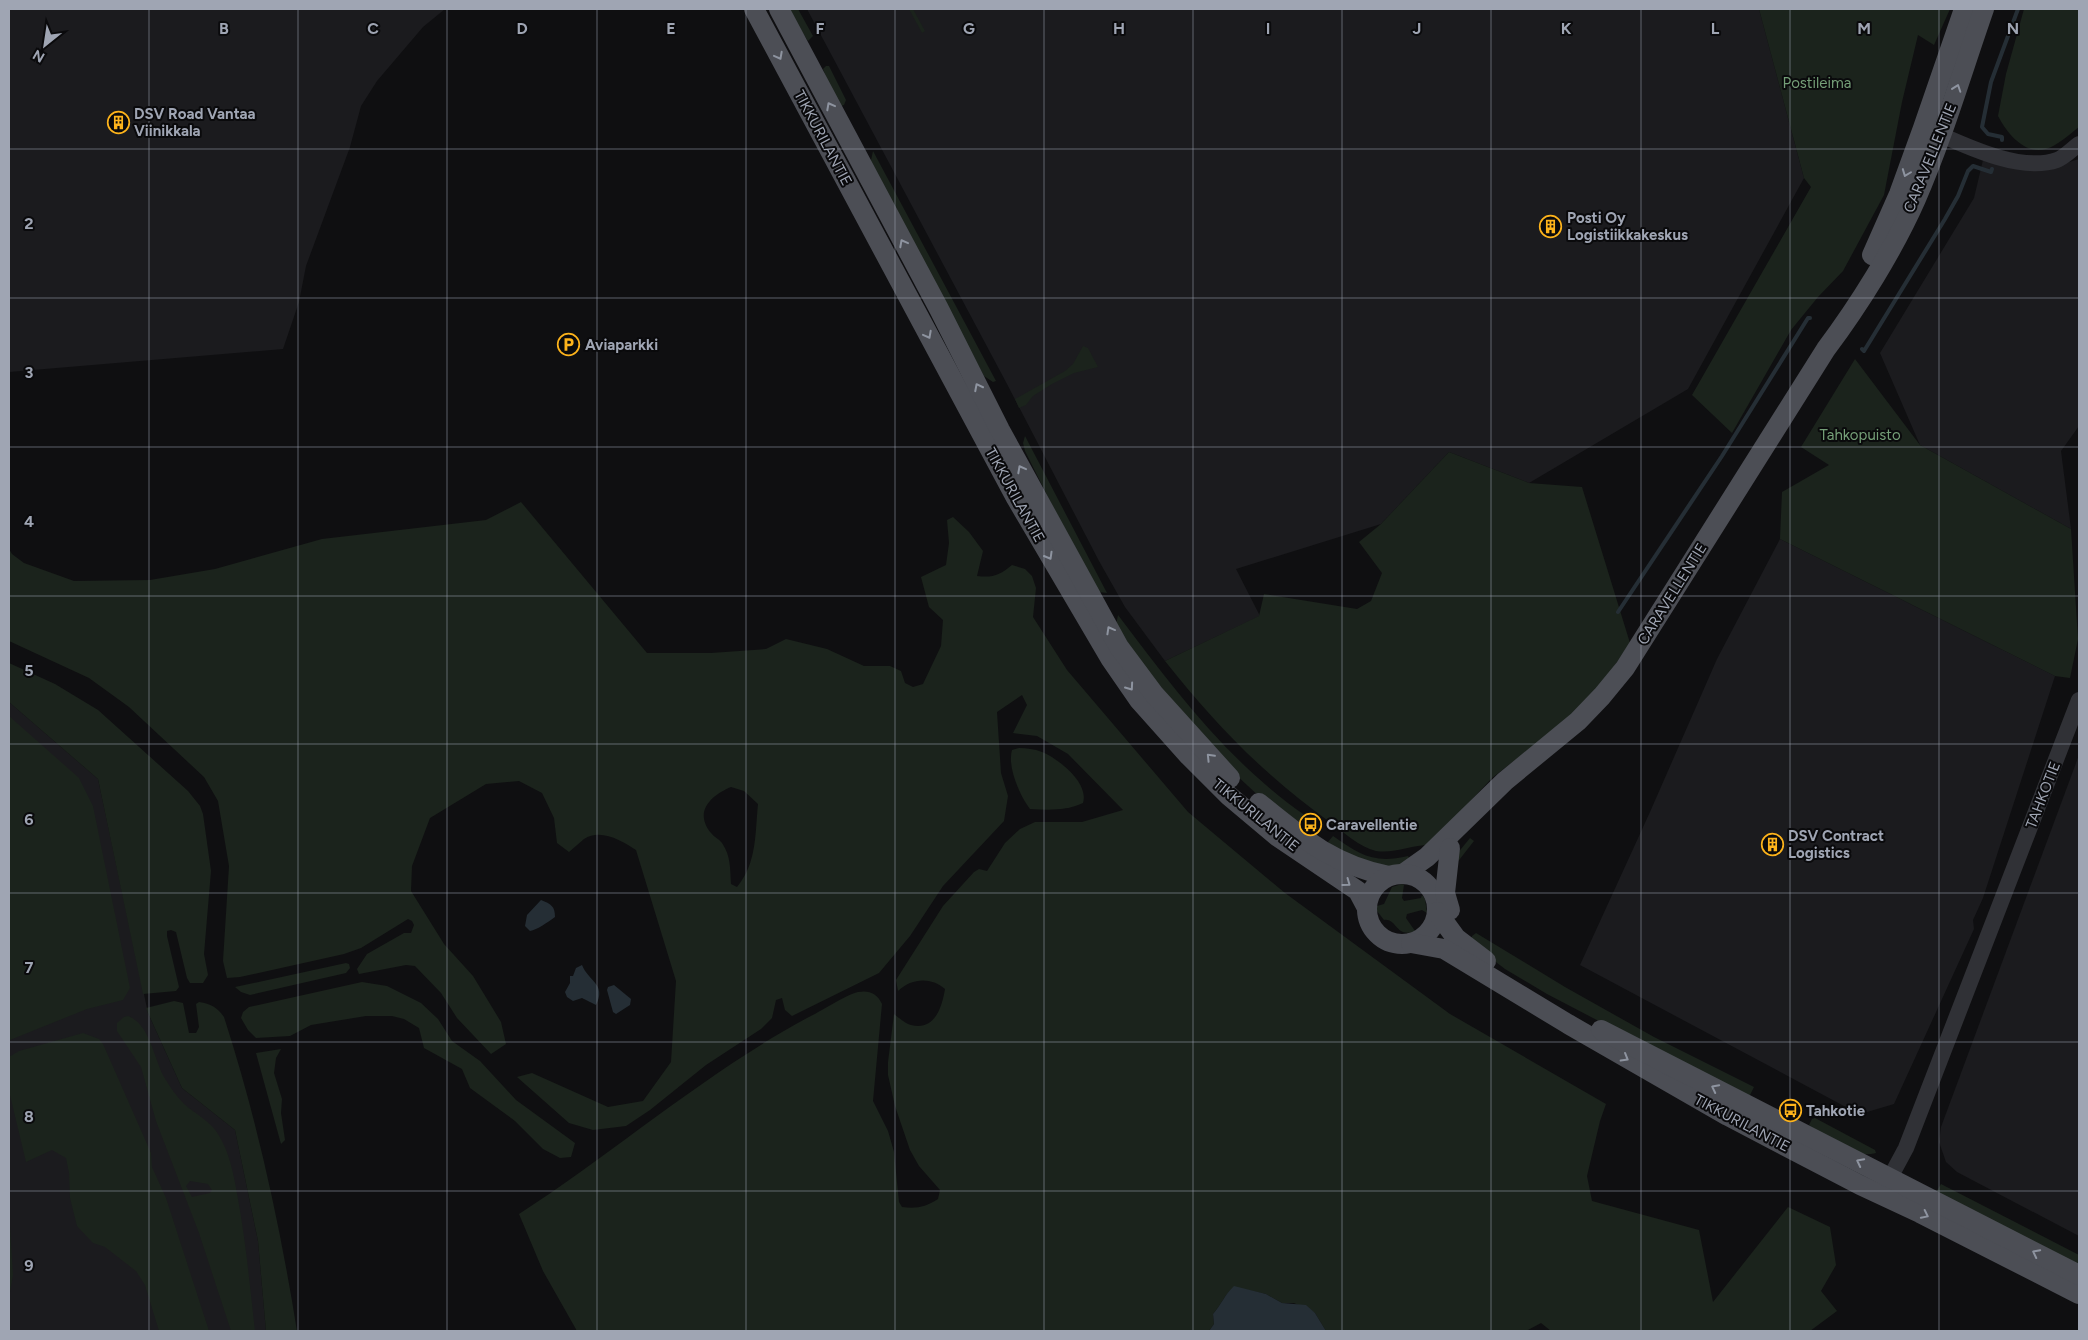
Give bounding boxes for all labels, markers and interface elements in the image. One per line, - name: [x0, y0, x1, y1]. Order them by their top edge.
- text: B: [219, 19, 229, 38]
- text: C: [367, 19, 379, 38]
- text: D: [516, 19, 528, 38]
- text: E: [666, 19, 676, 38]
- text: F: [816, 19, 825, 38]
- text: G: [963, 19, 975, 38]
- text: H: [1113, 19, 1125, 38]
- text: I: [1266, 19, 1270, 38]
- text: J: [1413, 19, 1421, 38]
- text: K: [1561, 19, 1572, 38]
- text: L: [1711, 19, 1720, 38]
- text: M: [1857, 19, 1871, 38]
- text: N: [2007, 19, 2019, 38]
- north arrow: [20, 20, 70, 70]
- text: N: [30, 46, 48, 66]
- one-way arrow: [773, 51, 783, 60]
- park label: Postileima: [1783, 74, 1851, 92]
- one-way arrow: [1951, 84, 1961, 92]
- street label: TIKKURILANTIE: [790, 87, 856, 189]
- street label: CARAVELLENTIE: [1900, 101, 1960, 215]
- one-way arrow: [826, 103, 836, 112]
- place label: DSV Road Vantaa Viinikkala: [134, 105, 256, 140]
- building icon: DSV Road Vantaa Viinikkala: [106, 111, 130, 135]
- one-way arrow: [1902, 169, 1912, 177]
- place label: Posti Oy Logistiikkakeskus: [1567, 209, 1688, 244]
- text: 2: [24, 214, 34, 233]
- building icon: Posti Oy Logistiikkakeskus: [1539, 215, 1563, 239]
- one-way arrow: [899, 239, 909, 248]
- one-way arrow: [921, 330, 931, 339]
- parking icon: Aviaparkki: [557, 333, 581, 357]
- place label: Aviaparkki: [585, 336, 658, 354]
- text: 3: [25, 363, 34, 382]
- one-way arrow: [974, 383, 984, 392]
- park label: Tahkopuisto: [1819, 426, 1901, 444]
- street label: TIKKURILANTIE: [982, 445, 1048, 545]
- one-way arrow: [1017, 465, 1027, 474]
- text: 4: [24, 512, 34, 531]
- street label: CARAVELLENTIE: [1634, 540, 1710, 648]
- one-way arrow: [1043, 550, 1053, 559]
- one-way arrow: [1106, 626, 1116, 635]
- text: 5: [24, 661, 34, 680]
- one-way arrow: [1124, 681, 1133, 690]
- one-way arrow: [1207, 754, 1216, 763]
- street label: TAHKOTIE: [2022, 759, 2064, 831]
- street label: TIKKURILANTIE: [1209, 775, 1303, 855]
- text: 6: [24, 810, 34, 829]
- bus stop icon: Caravellentie: [1298, 813, 1322, 837]
- place label: Caravellentie: [1326, 816, 1418, 834]
- place label: DSV Contract Logistics: [1788, 827, 1884, 862]
- building icon: DSV Contract Logistics: [1760, 833, 1784, 857]
- one-way arrow: [1341, 877, 1351, 886]
- text: 7: [25, 958, 34, 977]
- one-way arrow: [1619, 1051, 1628, 1061]
- one-way arrow: [1712, 1084, 1721, 1094]
- street label: TIKKURILANTIE: [1691, 1090, 1793, 1156]
- bus stop icon: Tahkotie: [1778, 1099, 1802, 1123]
- place label: Tahkotie: [1806, 1102, 1866, 1120]
- text: 8: [24, 1107, 34, 1126]
- one-way arrow: [1856, 1158, 1865, 1168]
- one-way arrow: [1919, 1209, 1928, 1219]
- one-way arrow: [2032, 1249, 2041, 1259]
- text: 9: [24, 1256, 34, 1275]

